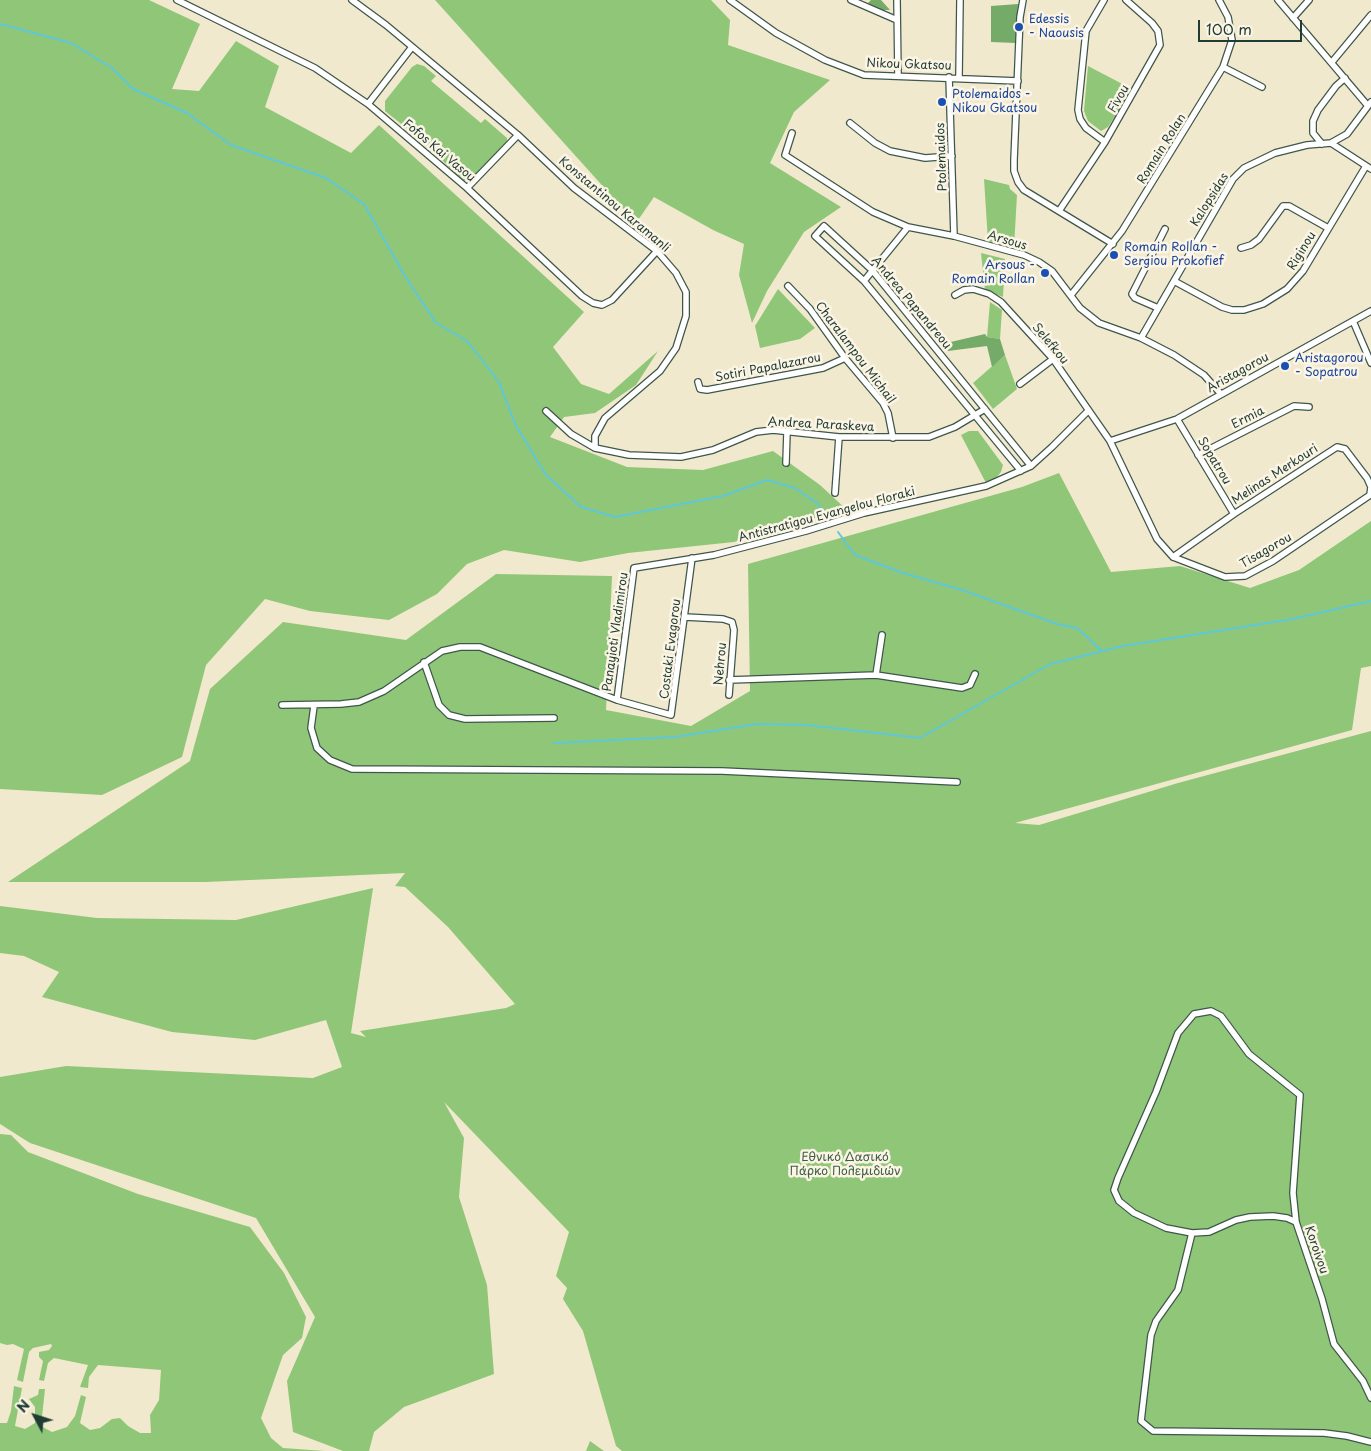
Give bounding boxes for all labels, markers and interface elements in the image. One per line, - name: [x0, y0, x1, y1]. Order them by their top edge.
- scale bar: [1201, 10, 1305, 42]
- place label: Edessis - Naousis: [1029, 13, 1084, 41]
- text: 100 m: [1206, 17, 1252, 40]
- marker: Edessis - Naousis: [1013, 21, 1025, 33]
- street label: Nikou Gkatsou: [866, 56, 952, 74]
- street label: Fivou: [1105, 82, 1133, 116]
- place label: Ptolemaidos - Nikou Gkatsou: [952, 88, 1037, 116]
- marker: Ptolemaidos - Nikou Gkatsou: [936, 96, 948, 108]
- street label: Romain Rolan: [1135, 111, 1189, 187]
- street label: Fofos Kai Vasou: [400, 117, 478, 185]
- street label: Ptolemaidos: [934, 122, 950, 192]
- street label: Konstantinou Karamanli: [555, 154, 673, 256]
- street label: Kalopsidas: [1188, 171, 1232, 229]
- street label: Arsous: [986, 229, 1028, 253]
- street label: Riginou: [1285, 229, 1319, 273]
- place label: Romain Rollan - Sergiou Prokofief: [1124, 241, 1224, 269]
- marker: Romain Rollan - Sergiou Prokofief: [1108, 249, 1120, 261]
- street label: Andrea Papandreou: [868, 254, 954, 352]
- place label: Arsous - Romain Rollan: [952, 259, 1035, 287]
- marker: Arsous - Romain Rollan: [1039, 267, 1051, 279]
- street label: Charalampou Michail: [812, 299, 898, 407]
- street label: Selefkou: [1029, 321, 1071, 367]
- street label: Aristagorou: [1205, 350, 1271, 396]
- street label: Sotiri Papalazarou: [714, 351, 822, 385]
- place label: Aristagorou - Sopatrou: [1295, 352, 1364, 380]
- marker: Aristagorou - Sopatrou: [1279, 360, 1291, 372]
- street label: Ermia: [1229, 404, 1267, 432]
- street label: Andrea Paraskeva: [767, 415, 875, 435]
- street label: Sopatrou: [1194, 435, 1234, 487]
- street label: Melinas Merkouri: [1229, 442, 1321, 508]
- street label: Antistratigou Evangelou Floraki: [737, 484, 917, 546]
- street label: Tisagorou: [1238, 530, 1294, 572]
- street label: Panayioti Vladimirou: [600, 571, 632, 693]
- street label: Costaki Evagorou: [658, 598, 684, 700]
- street label: Nehrou: [712, 642, 730, 686]
- park label: Εθνικό Δασικό Πάρκο Πολεμιδιών: [789, 1151, 901, 1179]
- street label: Koroivou: [1301, 1224, 1331, 1276]
- north arrow: [10, 1391, 60, 1441]
- text: N: [12, 1395, 35, 1417]

